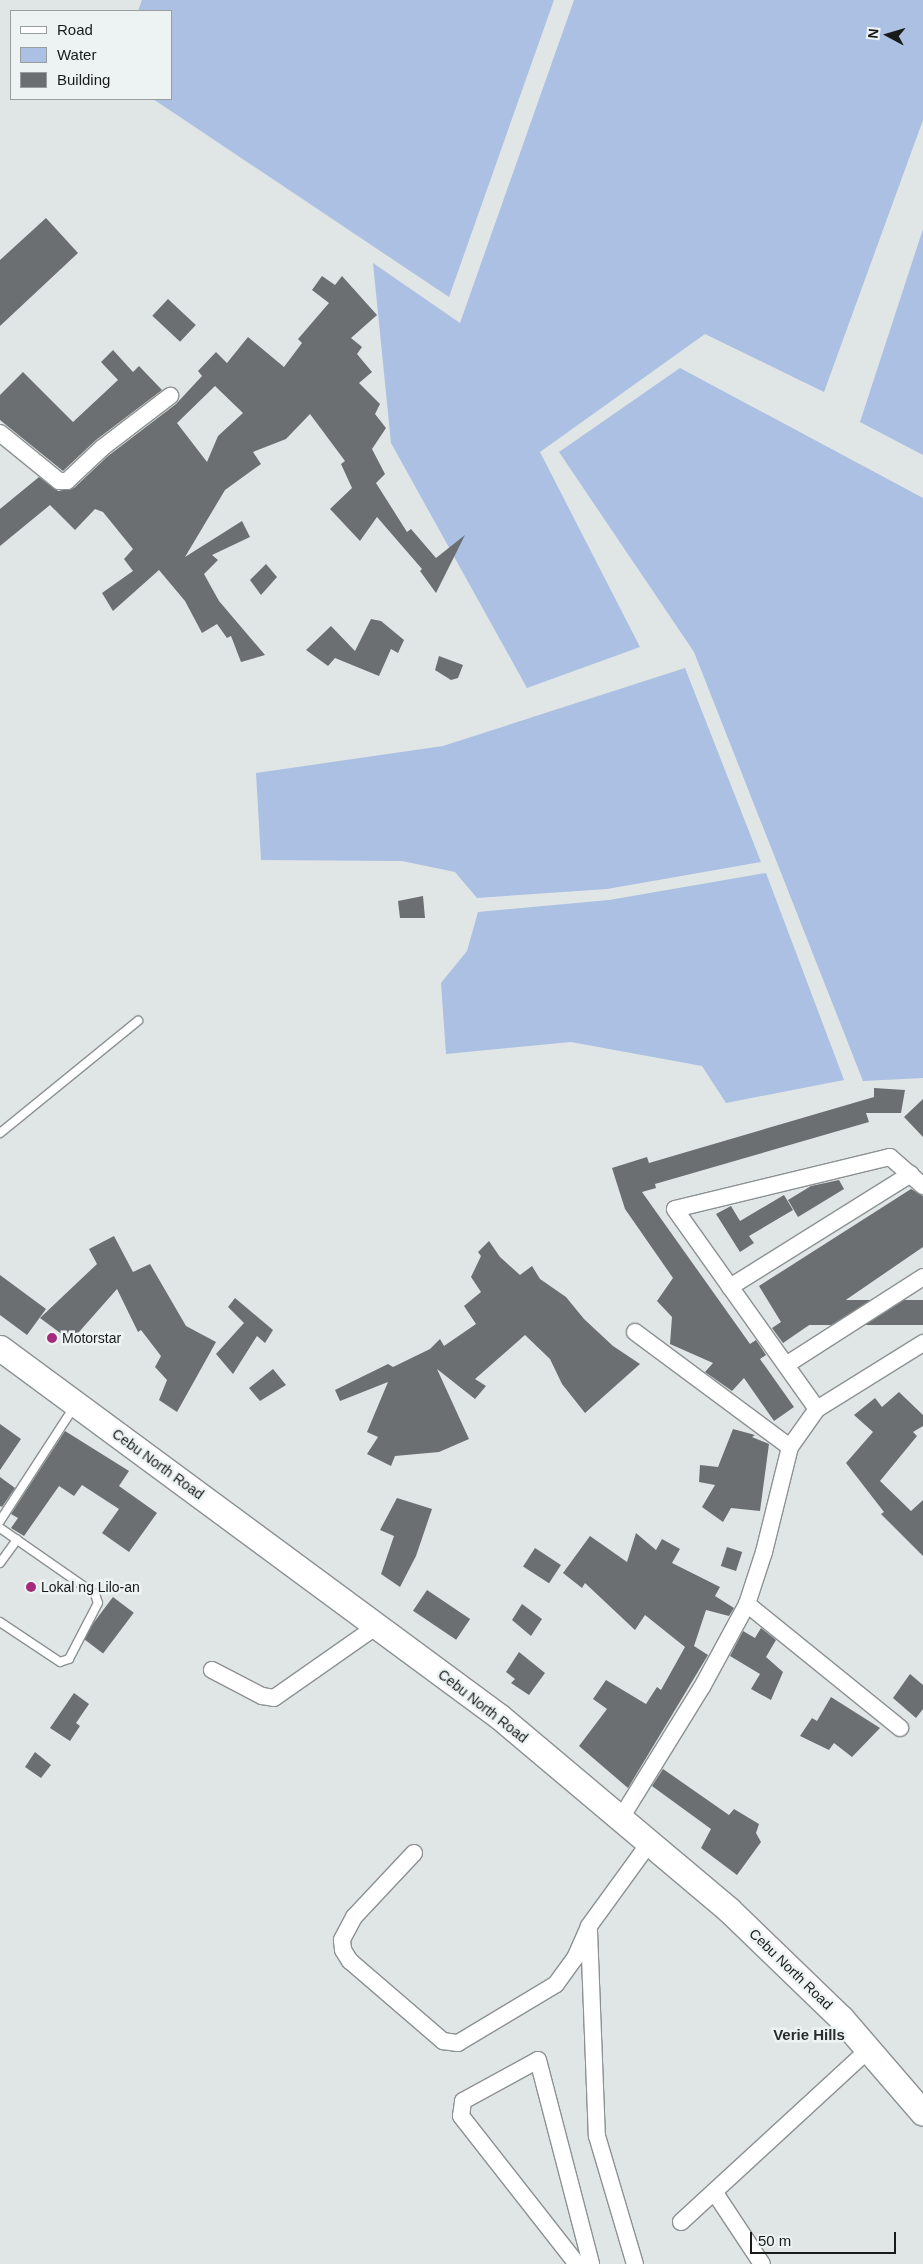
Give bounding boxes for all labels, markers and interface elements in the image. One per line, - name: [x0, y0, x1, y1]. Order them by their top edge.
- legend: [10, 10, 172, 100]
- north arrow: [863, 10, 913, 60]
- text: Road: [57, 21, 93, 38]
- text: N: [865, 28, 882, 39]
- text: Water: [57, 46, 96, 63]
- text: Building: [57, 71, 110, 88]
- place label: Motorstar: [62, 1330, 121, 1346]
- marker: Motorstar: [46, 1332, 58, 1344]
- street label: Cebu North Road: [109, 1425, 207, 1503]
- place label: Lokal ng Lilo-an: [41, 1579, 140, 1595]
- marker: Lokal ng Lilo-an: [25, 1581, 37, 1593]
- street label: Cebu North Road: [435, 1666, 531, 1746]
- street label: Cebu North Road: [746, 1925, 836, 2013]
- district label: Verie Hills: [773, 2026, 845, 2044]
- scale bar: [753, 2222, 899, 2254]
- text: 50 m: [758, 2232, 791, 2249]

